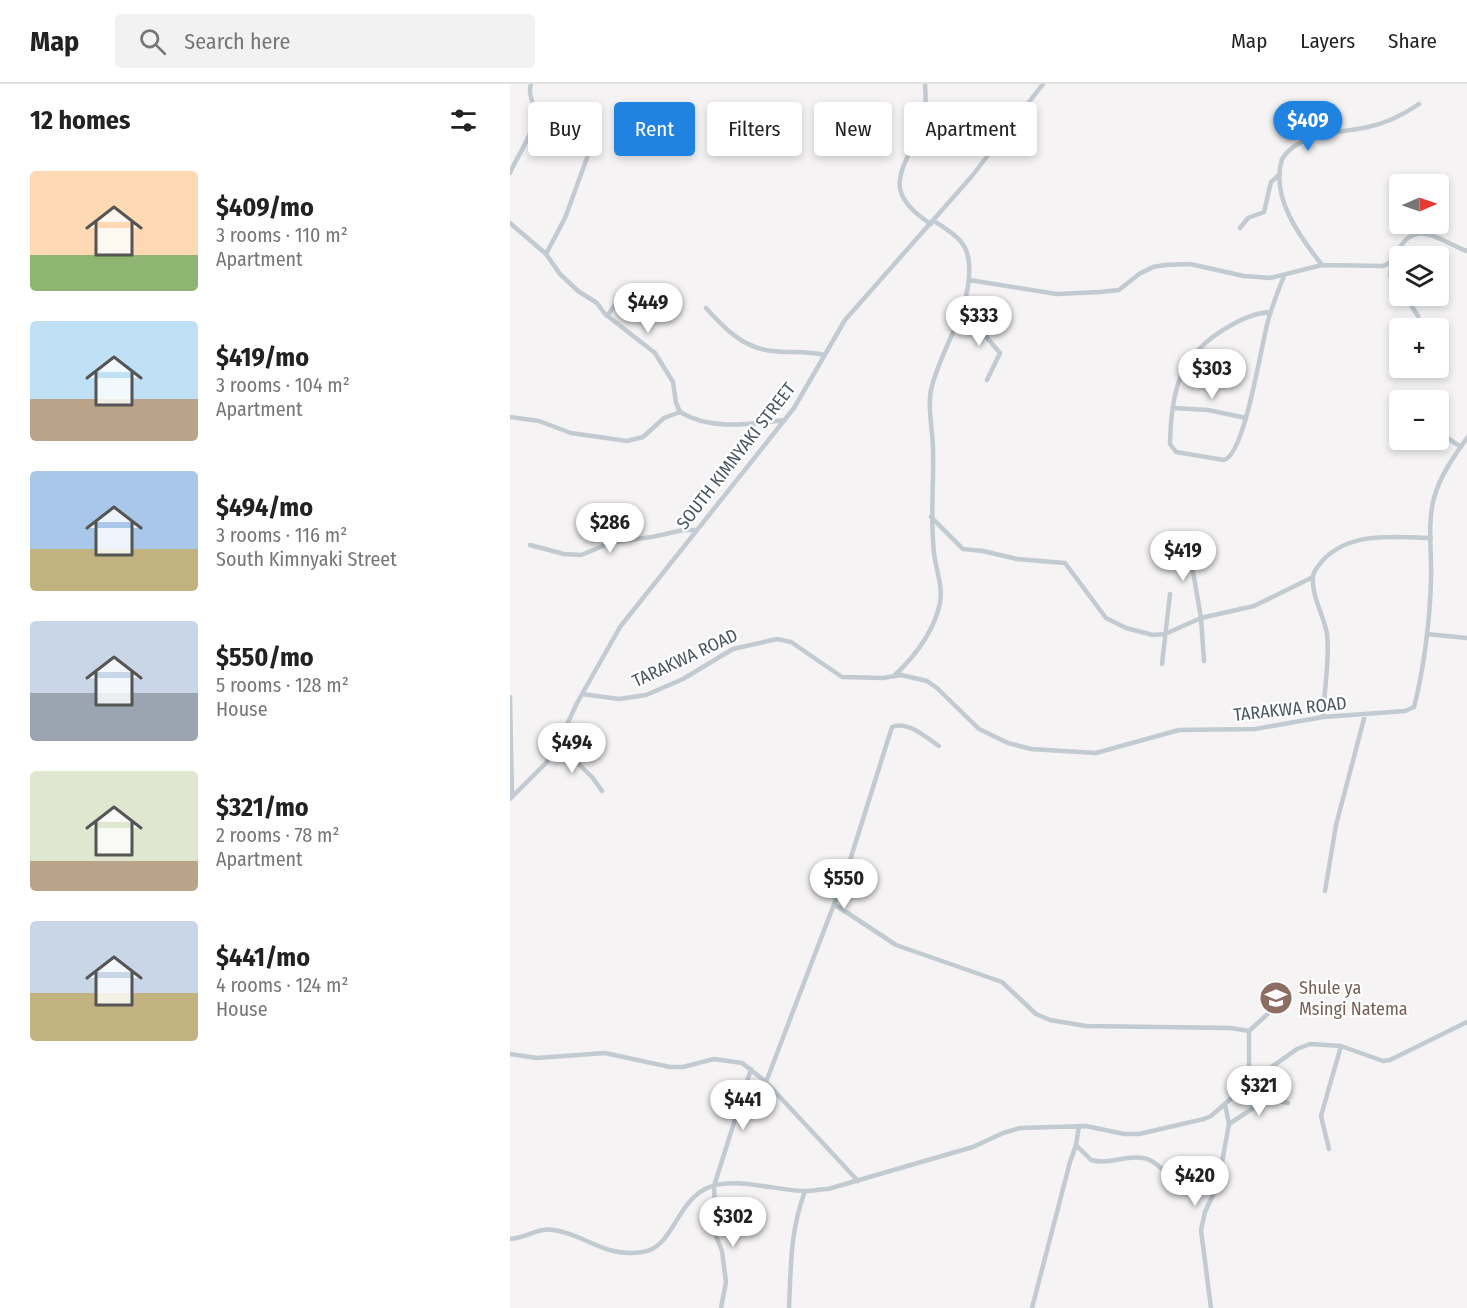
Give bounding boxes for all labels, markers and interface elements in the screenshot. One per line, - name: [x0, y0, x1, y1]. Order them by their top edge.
- search box: [115, 14, 535, 68]
- text: Map: [30, 25, 79, 58]
- icon: search: [136, 25, 169, 58]
- text: Search here: [184, 28, 290, 55]
- text: Map: [1231, 28, 1267, 54]
- text: Layers: [1300, 28, 1355, 54]
- text: Share: [1388, 28, 1437, 54]
- pin: $409: [1272, 101, 1344, 152]
- chip: Buy: [528, 102, 602, 156]
- chip: Rent: [614, 102, 695, 156]
- chip: Filters: [707, 102, 802, 156]
- chip: New: [814, 102, 892, 156]
- chip: Apartment: [904, 102, 1037, 156]
- icon: filters: [447, 104, 480, 137]
- text: 12 homes: [30, 105, 130, 136]
- text: $409: [1287, 108, 1329, 132]
- north arrow: [1389, 174, 1449, 234]
- map controls: [1389, 174, 1449, 450]
- text: $409/mo: [216, 192, 314, 223]
- icon: home: [78, 195, 150, 267]
- text: 3 rooms · 110 m²: [216, 223, 348, 247]
- button: layers: [1389, 246, 1449, 306]
- text: Apartment: [216, 247, 303, 271]
- pin: $449: [612, 283, 684, 334]
- text: $449: [628, 290, 668, 314]
- pin: $333: [943, 296, 1015, 347]
- text: $333: [960, 303, 998, 327]
- button: +: [1389, 318, 1449, 378]
- text: $419/mo: [216, 342, 309, 373]
- icon: home: [78, 345, 150, 417]
- pin: $303: [1176, 349, 1248, 400]
- text: $303: [1192, 356, 1232, 380]
- text: 3 rooms · 104 m²: [216, 373, 350, 397]
- street label: SOUTH KIMNYAKI STREET: [672, 378, 801, 534]
- button: −: [1389, 390, 1449, 450]
- text: Apartment: [216, 397, 303, 421]
- text: $494/mo: [216, 492, 313, 523]
- icon: home: [78, 495, 150, 567]
- pin: $286: [574, 503, 646, 554]
- text: $286: [590, 510, 630, 534]
- text: 3 rooms · 116 m²: [216, 523, 347, 547]
- pin: $419: [1147, 531, 1219, 582]
- text: $419: [1164, 538, 1202, 562]
- text: South Kimnyaki Street: [216, 547, 397, 571]
- street label: TARAKWA ROAD: [629, 624, 741, 692]
- text: $550/mo: [216, 642, 314, 673]
- icon: home: [78, 645, 150, 717]
- text: 5 rooms · 128 m²: [216, 673, 349, 697]
- street label: TARAKWA ROAD: [1232, 692, 1348, 726]
- text: House: [216, 697, 268, 721]
- pin: $494: [536, 723, 608, 774]
- text: $494: [552, 730, 592, 754]
- text: $321/mo: [216, 792, 309, 823]
- icon: home: [78, 795, 150, 867]
- text: 2 rooms · 78 m²: [216, 823, 339, 847]
- text: Apartment: [216, 847, 303, 871]
- pin: $550: [808, 859, 880, 910]
- text: $550: [824, 866, 864, 890]
- text: $441/mo: [216, 942, 310, 973]
- icon: home: [78, 945, 150, 1017]
- text: 4 rooms · 124 m²: [216, 973, 349, 997]
- place label: Shule ya Msingi Natema: [1299, 977, 1408, 1020]
- school or university icon: Shule ya Msingi Natema: [1258, 980, 1294, 1016]
- text: House: [216, 997, 268, 1021]
- pin: $321: [1223, 1066, 1295, 1117]
- text: $321: [1241, 1073, 1277, 1097]
- pin: $441: [707, 1080, 779, 1131]
- text: $441: [724, 1087, 762, 1111]
- pin: $420: [1159, 1156, 1231, 1207]
- text: $420: [1175, 1163, 1215, 1187]
- pin: $302: [697, 1197, 769, 1248]
- text: $302: [713, 1204, 753, 1228]

